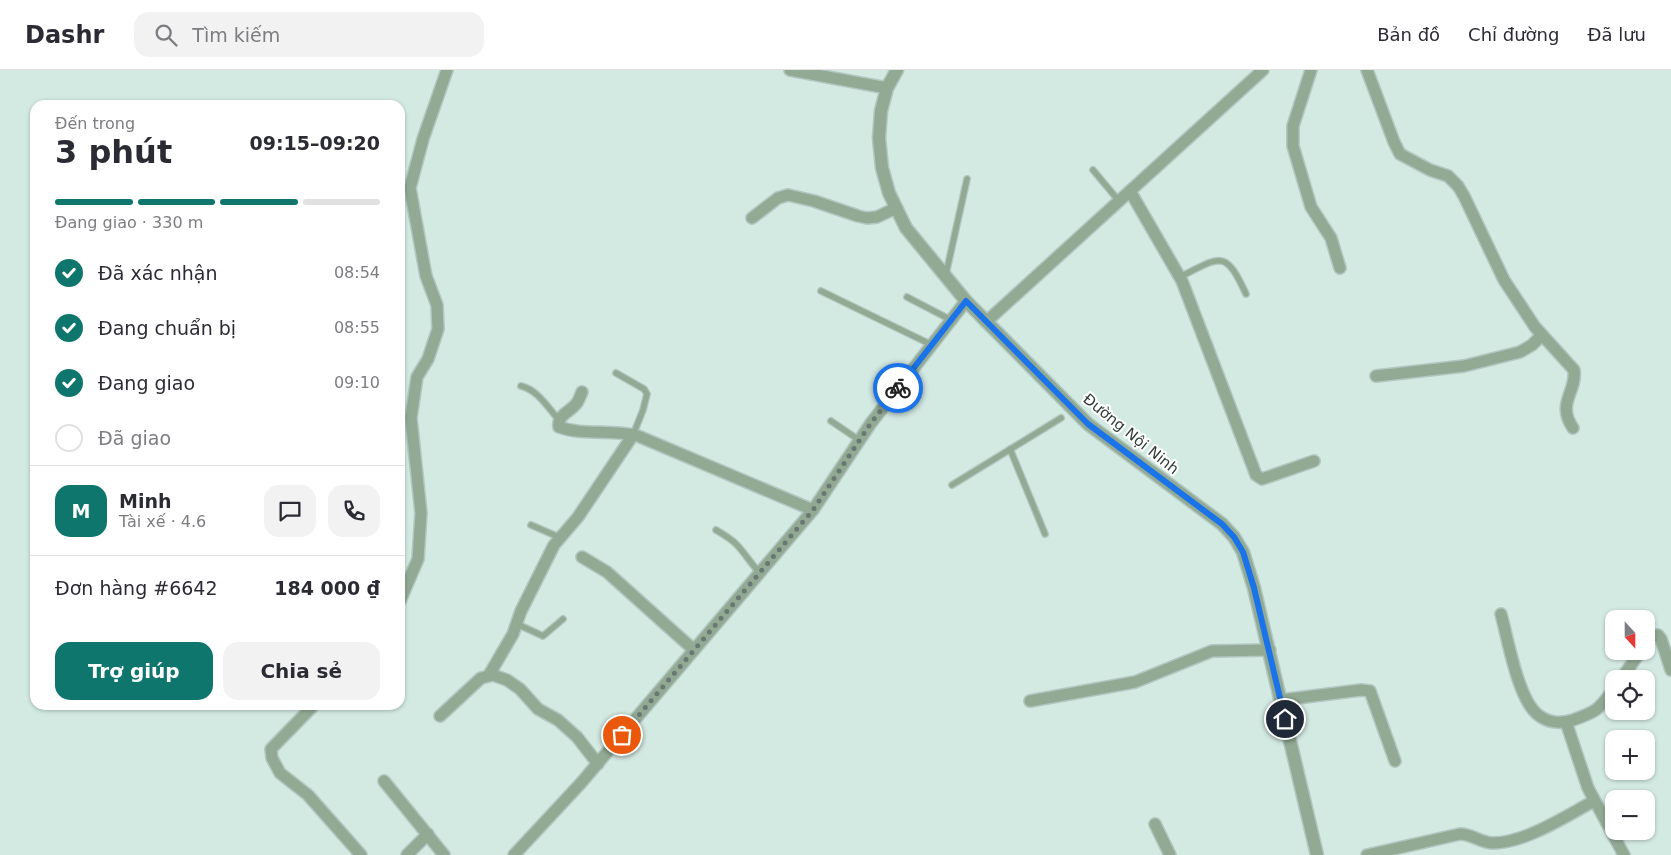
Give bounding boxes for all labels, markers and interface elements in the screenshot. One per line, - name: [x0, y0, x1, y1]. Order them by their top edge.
- search box: [134, 12, 484, 57]
- text: Dashr: [25, 21, 104, 49]
- icon: search: [152, 21, 180, 49]
- text: Tìm kiếm: [192, 24, 280, 46]
- text: Bản đồ: [1377, 24, 1440, 45]
- text: Chỉ đường: [1468, 24, 1559, 45]
- text: Đã lưu: [1587, 24, 1646, 45]
- text: Đến trong: [55, 114, 135, 133]
- text: 09:15–09:20: [250, 132, 380, 154]
- text: 3 phút: [55, 133, 172, 171]
- text: Đang giao · 330 m: [55, 213, 203, 232]
- icon: check: [55, 259, 83, 287]
- text: Đã xác nhận: [98, 262, 218, 284]
- text: 08:54: [334, 263, 380, 282]
- icon: check: [55, 314, 83, 342]
- text: Đang chuẩn bị: [98, 317, 236, 339]
- text: 08:55: [334, 318, 380, 337]
- courier: [873, 363, 923, 413]
- icon: check: [55, 369, 83, 397]
- text: Đang giao: [98, 372, 195, 394]
- text: 09:10: [334, 373, 380, 392]
- icon: bike: [884, 374, 912, 402]
- street label: Đường Nội Ninh: [1080, 390, 1182, 478]
- text: Đã giao: [98, 427, 171, 449]
- button: chat: [264, 485, 316, 537]
- button: phone: [328, 485, 380, 537]
- text: Minh: [119, 490, 171, 512]
- text: M: [72, 500, 90, 522]
- text: Tài xế · 4.6: [119, 512, 206, 531]
- text: Đơn hàng #6642: [55, 577, 218, 599]
- text: 184 000 ₫: [274, 577, 380, 599]
- north arrow: [1605, 610, 1655, 660]
- map controls: [1605, 610, 1655, 840]
- button: Trợ giúp: [55, 642, 213, 700]
- button: Chia sẻ: [223, 642, 380, 700]
- button: locate: [1605, 670, 1655, 720]
- pin: [1264, 698, 1306, 740]
- icon: home: [1271, 705, 1299, 733]
- pin: [601, 714, 643, 756]
- icon: bag: [608, 721, 636, 749]
- button: +: [1605, 730, 1655, 780]
- button: −: [1605, 790, 1655, 840]

